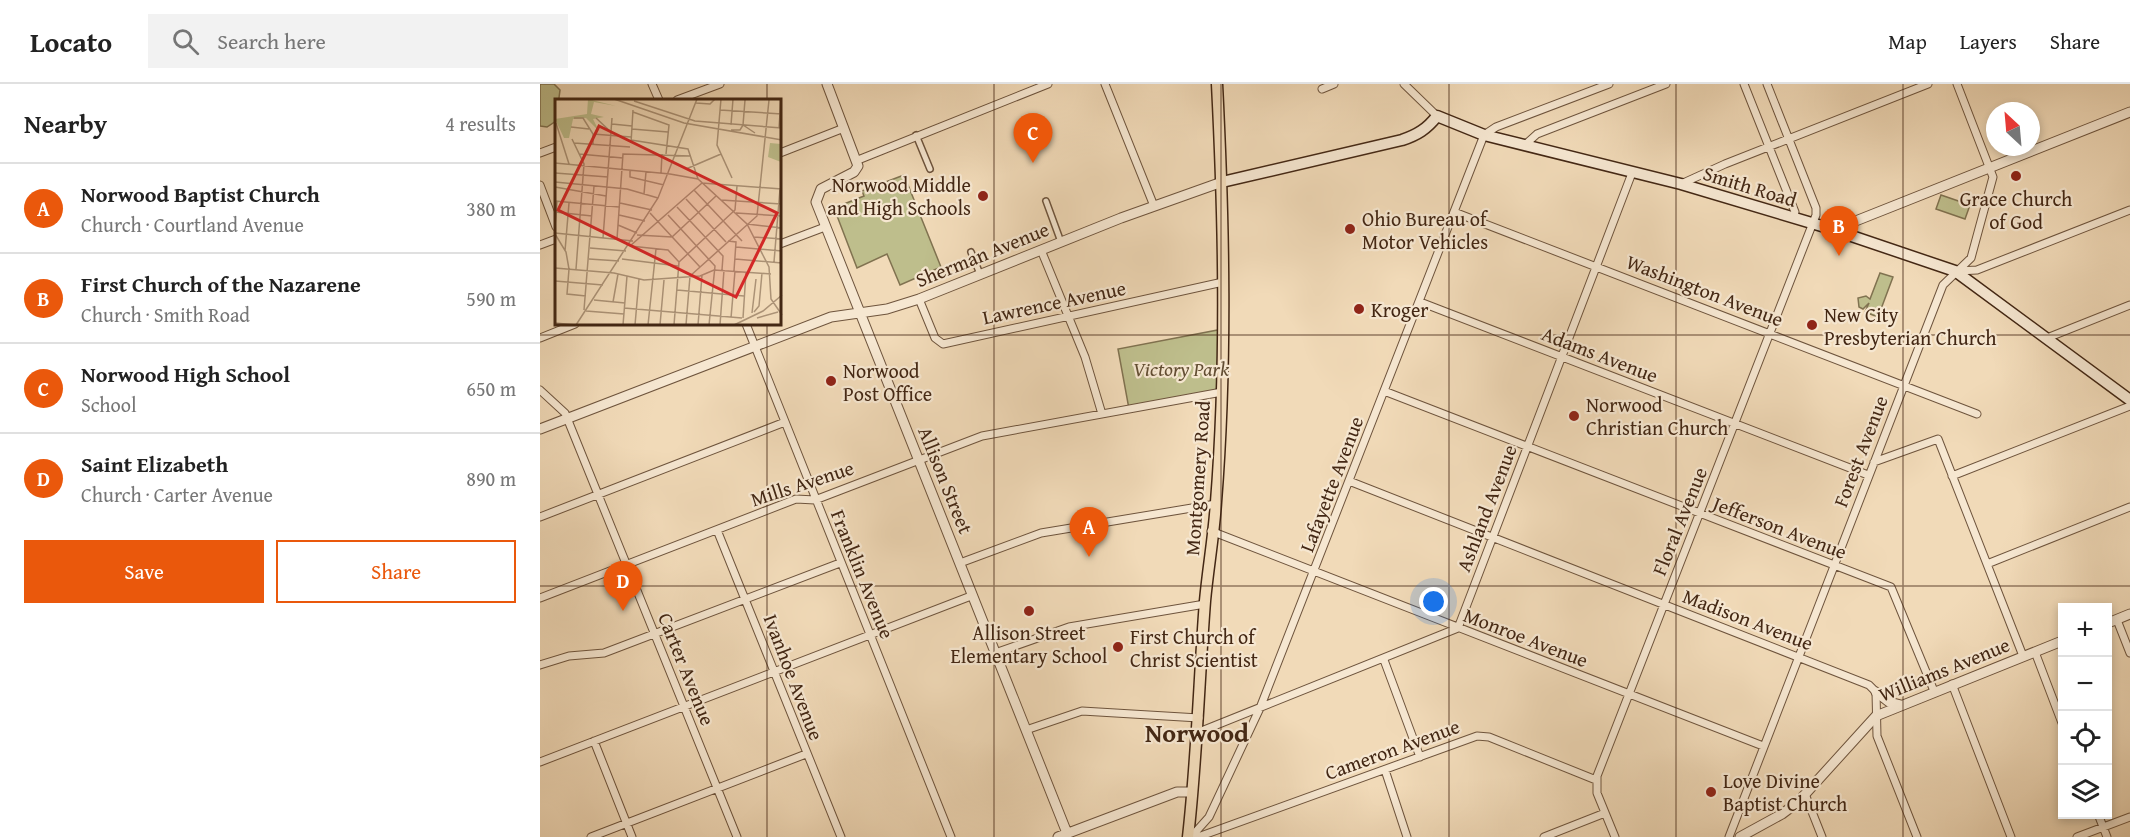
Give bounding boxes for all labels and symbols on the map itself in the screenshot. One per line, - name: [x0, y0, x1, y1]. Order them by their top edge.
- inset map: [555, 99, 782, 326]
- north arrow: [1986, 102, 2040, 156]
- pin: C: [1014, 113, 1052, 163]
- street label: Smith Road: [1700, 158, 1801, 214]
- marker: Grace Church of God: [2009, 169, 2023, 183]
- place label: Norwood Middle and High Schools: [827, 170, 971, 222]
- place label: Grace Church of God: [1960, 184, 2072, 236]
- marker: Norwood Middle and High Schools: [976, 189, 990, 203]
- place label: Ohio Bureau of Motor Vehicles: [1362, 204, 1489, 256]
- pin: B: [1820, 206, 1858, 256]
- street label: Sherman Avenue: [911, 214, 1053, 294]
- marker: Ohio Bureau of Motor Vehicles: [1343, 222, 1357, 236]
- street label: Washington Avenue: [1622, 247, 1788, 333]
- street label: Lawrence Avenue: [980, 273, 1128, 331]
- place label: Kroger: [1371, 295, 1429, 324]
- place label: New City Presbyterian Church: [1824, 300, 1996, 352]
- marker: Kroger: [1352, 302, 1366, 316]
- marker: New City Presbyterian Church: [1805, 318, 1819, 332]
- street label: Adams Avenue: [1538, 319, 1662, 389]
- park label: Victory Park: [1133, 354, 1230, 383]
- place label: Norwood Post Office: [843, 356, 932, 408]
- marker: Norwood Post Office: [824, 374, 838, 388]
- place label: Norwood Christian Church: [1586, 390, 1728, 442]
- street label: Forest Avenue: [1825, 391, 1895, 511]
- street label: Montgomery Road: [1177, 399, 1217, 556]
- marker: Norwood Christian Church: [1567, 409, 1581, 423]
- street label: Lafayette Avenue: [1292, 412, 1370, 556]
- street label: Allison Street: [911, 422, 981, 538]
- street label: Ashland Avenue: [1448, 440, 1524, 576]
- street label: Mills Avenue: [747, 453, 857, 513]
- street label: Floral Avenue: [1644, 462, 1714, 580]
- street label: Jefferson Avenue: [1706, 487, 1851, 566]
- street label: Franklin Avenue: [824, 505, 902, 643]
- pin: A: [1070, 508, 1108, 557]
- pin: D: [604, 562, 643, 611]
- street label: Madison Avenue: [1679, 581, 1817, 657]
- your location: [1419, 587, 1448, 616]
- street label: Monroe Avenue: [1460, 600, 1592, 674]
- marker: Allison Street Elementary School: [1022, 604, 1036, 618]
- street label: Carter Avenue: [651, 608, 723, 730]
- street label: Ivanhoe Avenue: [757, 610, 831, 744]
- place label: Allison Street Elementary School: [951, 618, 1108, 670]
- place label: First Church of Christ Scientist: [1130, 622, 1258, 674]
- street label: Williams Avenue: [1874, 630, 2014, 708]
- marker: First Church of Christ Scientist: [1111, 640, 1125, 654]
- street label: Cameron Avenue: [1321, 711, 1463, 787]
- district label: Norwood: [1145, 713, 1249, 752]
- place label: Love Divine Baptist Church: [1723, 766, 1847, 818]
- marker: Love Divine Baptist Church: [1704, 785, 1718, 799]

